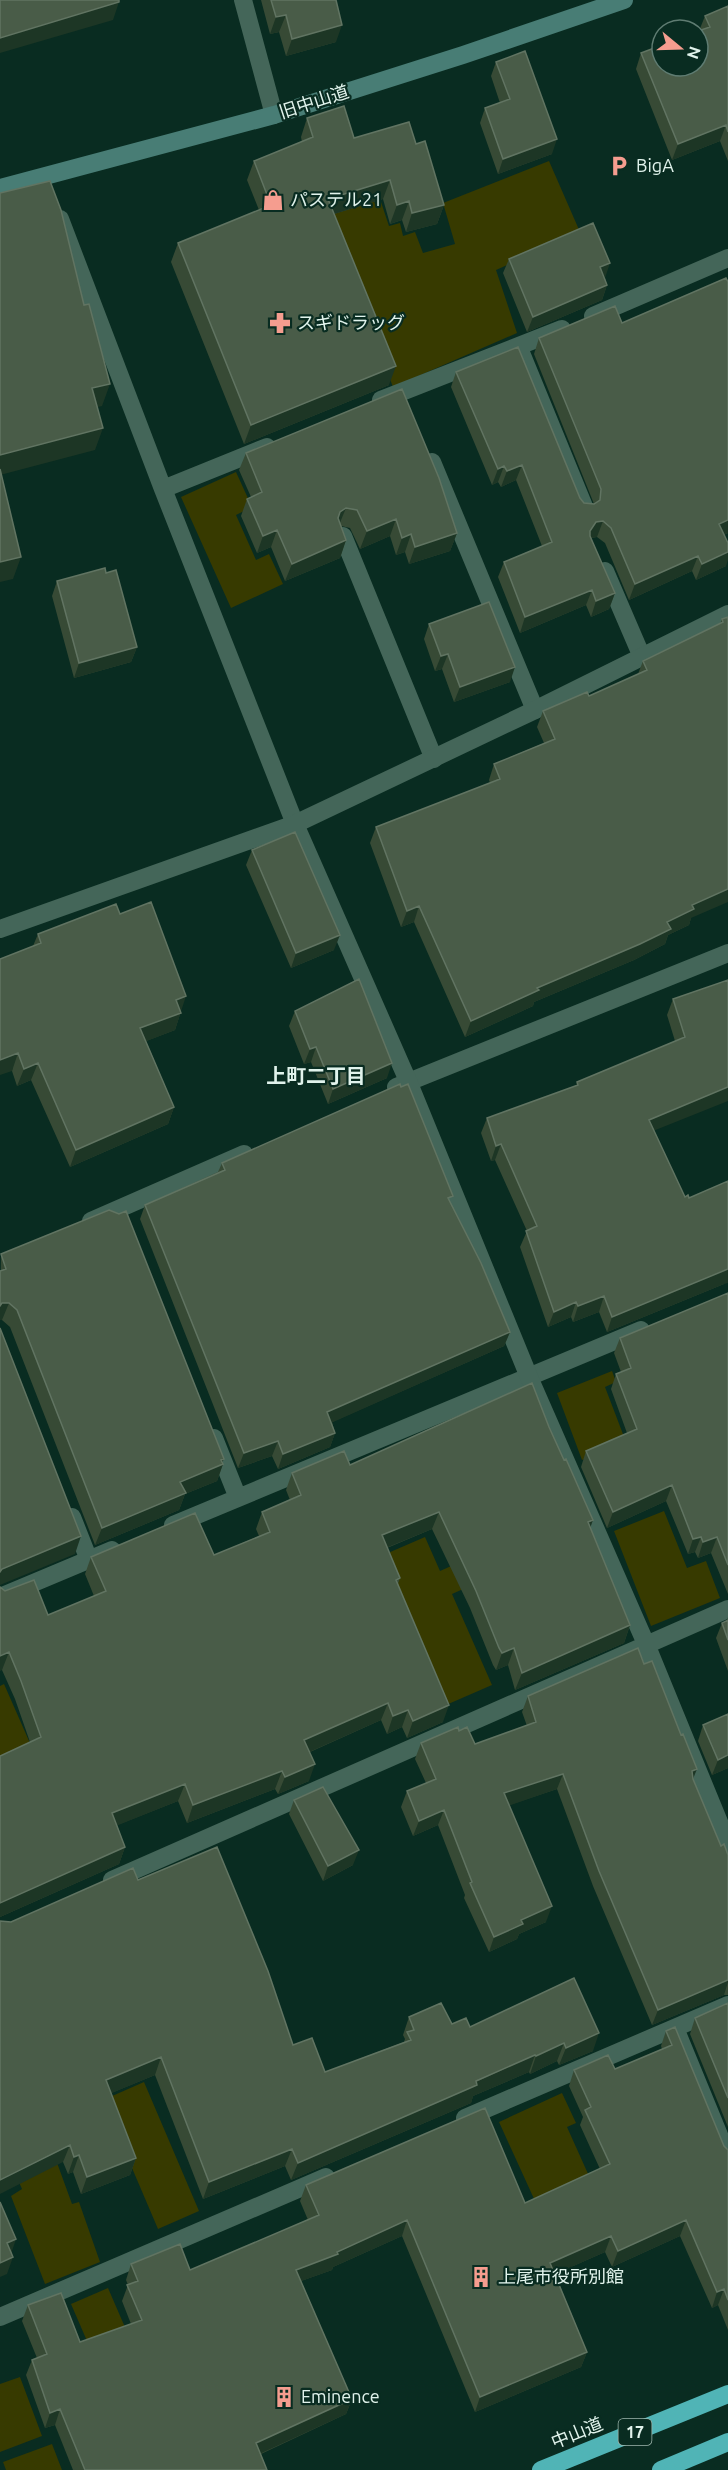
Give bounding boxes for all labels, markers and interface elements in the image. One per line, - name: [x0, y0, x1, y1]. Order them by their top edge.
- north arrow: [650, 18, 710, 78]
- text: N: [684, 44, 705, 61]
- street label: 旧中山道: [276, 80, 351, 122]
- parking icon: BigA: [607, 154, 631, 178]
- place label: BigA: [636, 155, 674, 175]
- shop icon: パステル21: [261, 188, 285, 212]
- place label: パステル21: [290, 189, 382, 209]
- pharmacy icon: スギドラッグ: [268, 311, 292, 335]
- place label: スギドラッグ: [297, 312, 405, 332]
- district label: 上町二丁目: [266, 1064, 366, 1087]
- building icon: 上尾市役所別館: [469, 2265, 493, 2289]
- place label: 上尾市役所別館: [498, 2266, 624, 2286]
- building icon: Eminence: [272, 2385, 296, 2409]
- place label: Eminence: [301, 2386, 380, 2406]
- street label: 中山道: [548, 2413, 605, 2451]
- road number: 17: [618, 2419, 652, 2445]

